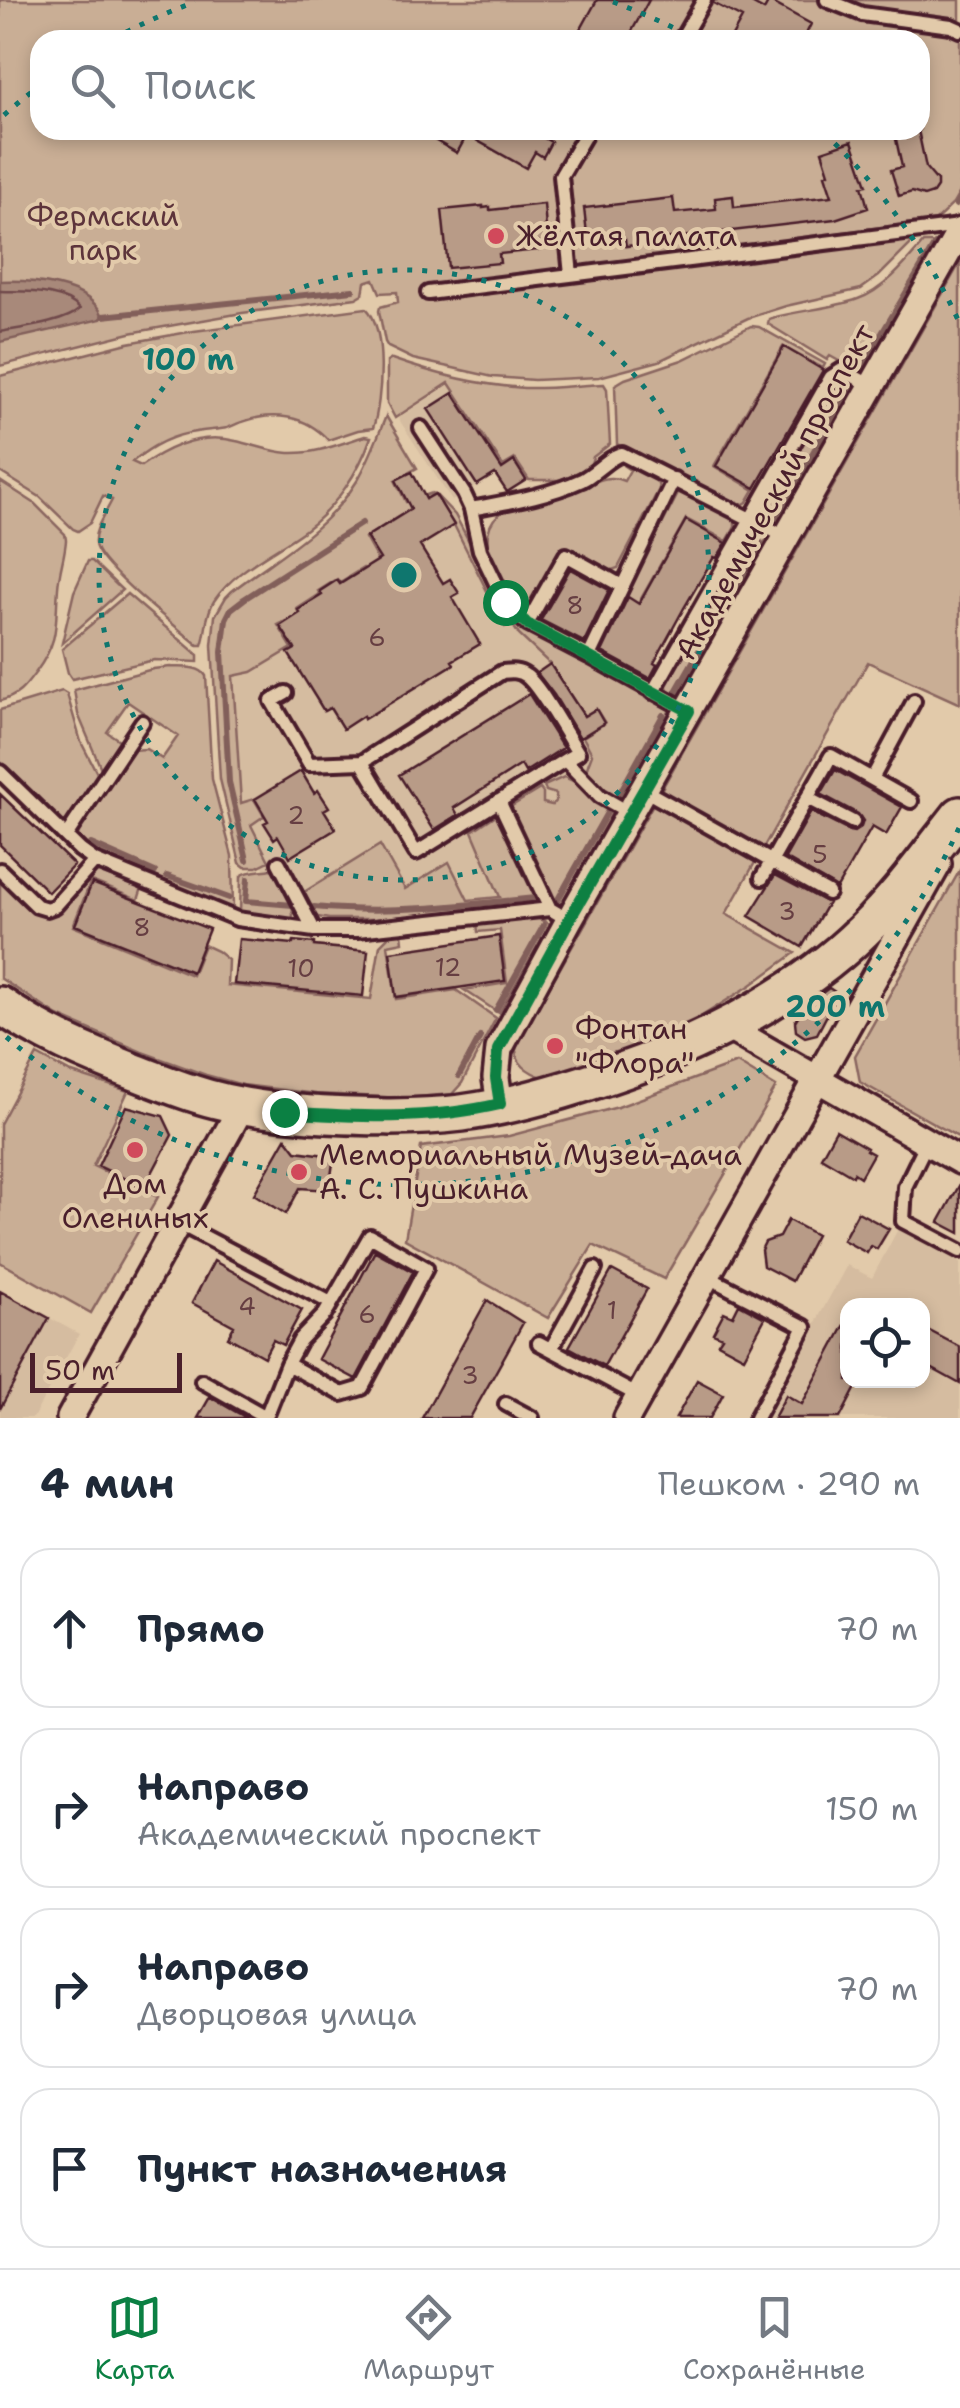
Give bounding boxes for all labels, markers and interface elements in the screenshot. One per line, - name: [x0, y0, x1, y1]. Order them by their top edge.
- search box: [30, 30, 930, 140]
- icon: search: [65, 58, 120, 113]
- text: Поиск: [145, 60, 256, 111]
- park label: Фермский парк: [27, 195, 179, 270]
- place label: Жёлтая палата: [516, 215, 737, 256]
- marker: Жёлтая палата: [485, 225, 507, 247]
- street label: Академический проспект: [665, 316, 885, 667]
- text: 100 m: [142, 339, 234, 380]
- centre of rings: [386, 557, 422, 593]
- route start: [483, 580, 529, 626]
- house number: 8: [566, 588, 584, 622]
- house number: 6: [368, 620, 386, 654]
- house number: 2: [287, 798, 305, 832]
- house number: 5: [812, 837, 828, 871]
- house number: 3: [778, 894, 796, 928]
- house number: 8: [133, 910, 151, 944]
- house number: 12: [435, 950, 461, 984]
- house number: 10: [287, 951, 315, 985]
- text: 200 m: [785, 986, 885, 1027]
- place label: Фонтан "Флора": [575, 1008, 694, 1083]
- marker: Фонтан "Флора": [544, 1035, 566, 1057]
- route end: [262, 1090, 308, 1136]
- place label: Мемориальный Музей-дача А. С. Пушкина: [319, 1134, 742, 1209]
- marker: Дом Олениных: [124, 1139, 146, 1161]
- marker: Мемориальный Музей-дача А. С. Пушкина: [288, 1161, 310, 1183]
- place label: Дом Олениных: [61, 1163, 209, 1238]
- house number: 4: [238, 1289, 256, 1323]
- house number: 1: [607, 1293, 617, 1327]
- house number: 6: [358, 1297, 376, 1331]
- map controls: [840, 1298, 930, 1388]
- button: locate: [840, 1298, 930, 1388]
- scale bar: [30, 1348, 182, 1392]
- text: 50 m: [45, 1351, 115, 1389]
- house number: 3: [461, 1358, 479, 1392]
- text: 4 мин: [40, 1455, 175, 1511]
- text: Пешком · 290 m: [658, 1462, 920, 1505]
- icon: ahead: [42, 1601, 97, 1656]
- text: Прямо: [137, 1603, 265, 1654]
- text: 70 m: [835, 1607, 918, 1650]
- text: Направо: [137, 1761, 310, 1812]
- icon: right: [42, 1781, 97, 1836]
- text: 150 m: [825, 1787, 918, 1830]
- text: Академический проспект: [137, 1812, 541, 1855]
- text: Направо: [137, 1941, 310, 1992]
- icon: right: [42, 1961, 97, 2016]
- text: 70 m: [835, 1967, 918, 2010]
- text: Дворцовая улица: [137, 1992, 416, 2035]
- icon: arrive: [42, 2141, 97, 2196]
- text: Пункт назначения: [137, 2143, 507, 2194]
- tab: Карта: [94, 2290, 175, 2388]
- tab: Маршрут: [363, 2290, 494, 2388]
- tab: Сохранённые: [683, 2290, 866, 2388]

